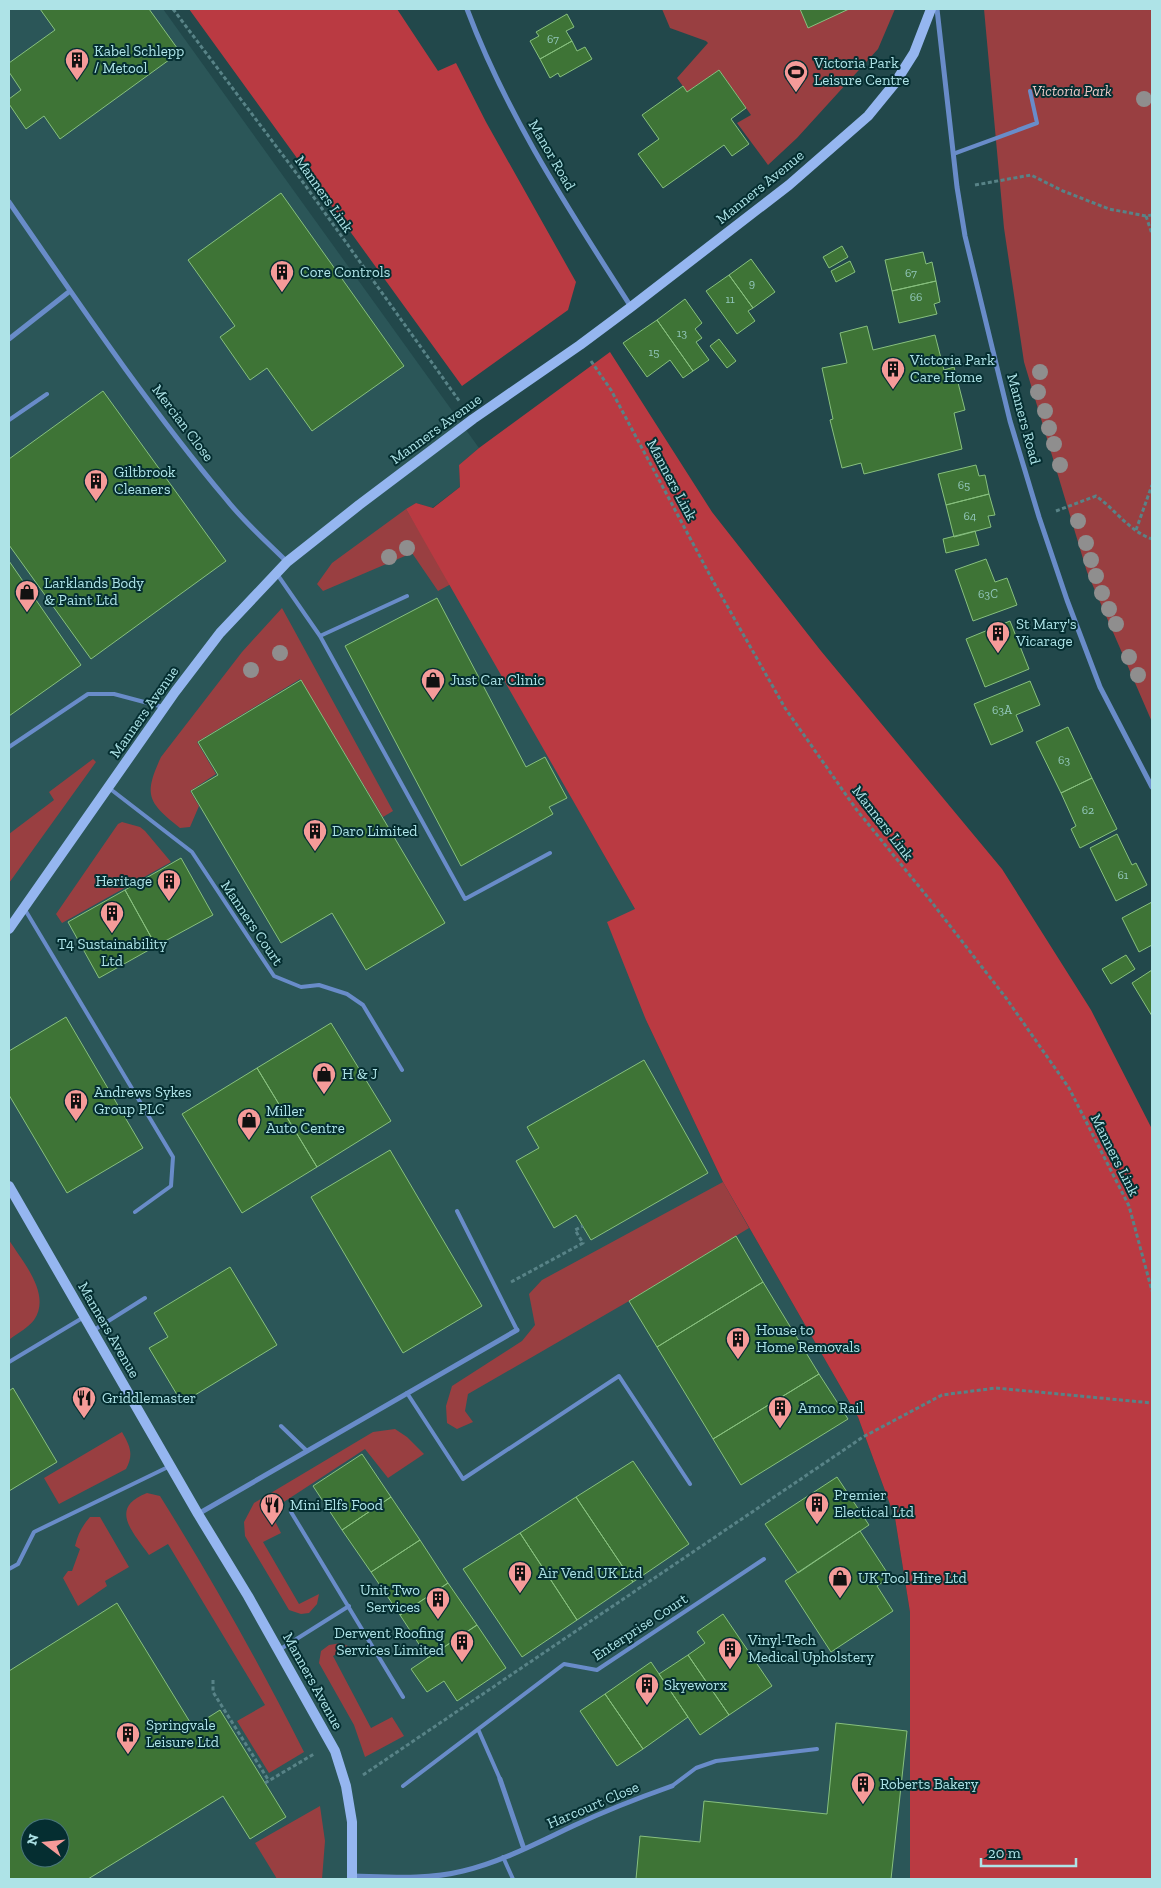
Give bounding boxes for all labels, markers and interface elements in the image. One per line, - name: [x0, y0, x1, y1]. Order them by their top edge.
- house number: 67: [547, 32, 559, 46]
- place label: Kabel Schlepp / Metool: [94, 42, 184, 77]
- building icon: Kabel Schlepp / Metool: [64, 47, 90, 81]
- place label: Victoria Park Leisure Centre: [813, 54, 909, 89]
- sports icon: Victoria Park Leisure Centre: [783, 59, 809, 93]
- park label: Victoria Park: [1032, 82, 1112, 100]
- street label: Manor Road: [525, 117, 580, 194]
- street label: Manners Avenue: [712, 146, 808, 228]
- street label: Manners Link: [291, 152, 357, 236]
- building icon: Core Controls: [269, 259, 295, 293]
- place label: Core Controls: [300, 263, 390, 281]
- house number: 67: [905, 266, 917, 280]
- house number: 9: [749, 276, 755, 290]
- house number: 66: [910, 290, 922, 304]
- house number: 11: [725, 292, 735, 306]
- house number: 13: [677, 326, 687, 340]
- house number: 15: [649, 345, 659, 359]
- place label: Victoria Park Care Home: [909, 351, 995, 386]
- building icon: Victoria Park Care Home: [880, 356, 906, 390]
- street label: Manners Road: [1003, 372, 1045, 467]
- street label: Mercian Close: [148, 381, 218, 465]
- street label: Manners Avenue: [387, 390, 485, 468]
- street label: Manners Link: [643, 436, 701, 524]
- place label: Giltbrook Cleaners: [114, 463, 176, 498]
- building icon: Giltbrook Cleaners: [83, 468, 109, 502]
- house number: 65: [958, 478, 970, 492]
- house number: 64: [964, 509, 977, 523]
- place label: Larklands Body & Paint Ltd: [44, 574, 144, 609]
- shop icon: Larklands Body & Paint Ltd: [14, 579, 40, 613]
- house number: 63C: [978, 587, 998, 601]
- place label: St Mary's Vicarage: [1015, 615, 1077, 650]
- building icon: St Mary's Vicarage: [985, 620, 1011, 654]
- street label: Manners Avenue: [106, 663, 182, 761]
- shop icon: Just Car Clinic: [420, 667, 446, 701]
- place label: Just Car Clinic: [450, 671, 545, 689]
- house number: 63A: [992, 703, 1012, 717]
- house number: 63: [1058, 753, 1070, 767]
- street label: Manners Link: [848, 782, 918, 864]
- house number: 62: [1082, 803, 1094, 817]
- building icon: Daro Limited: [302, 818, 328, 852]
- place label: Daro Limited: [332, 822, 418, 840]
- building icon: Heritage: [156, 868, 182, 902]
- house number: 61: [1118, 868, 1129, 882]
- place label: Heritage: [95, 872, 152, 890]
- street label: Manners Court: [217, 877, 287, 969]
- building icon: T4 Sustainability Ltd: [99, 900, 125, 934]
- place label: T4 Sustainability Ltd: [57, 935, 167, 970]
- shop icon: H & J: [311, 1061, 337, 1095]
- place label: H & J: [342, 1065, 378, 1083]
- place label: Andrews Sykes Group PLC: [94, 1083, 192, 1118]
- building icon: Andrews Sykes Group PLC: [63, 1088, 89, 1122]
- place label: Miller Auto Centre: [266, 1102, 345, 1137]
- shop icon: Miller Auto Centre: [236, 1107, 262, 1141]
- street label: Manners Link: [1087, 1111, 1143, 1199]
- street label: Manners Avenue: [74, 1279, 144, 1381]
- place label: House to Home Removals: [756, 1321, 860, 1356]
- building icon: House to Home Removals: [725, 1326, 751, 1360]
- restaurant icon: Griddlemaster: [71, 1385, 97, 1419]
- place label: Griddlemaster: [102, 1389, 196, 1407]
- building icon: Amco Rail: [767, 1395, 793, 1429]
- place label: Amco Rail: [798, 1399, 863, 1417]
- place label: Premier Electical Ltd: [834, 1486, 915, 1521]
- building icon: Premier Electical Ltd: [804, 1491, 830, 1525]
- restaurant icon: Mini Elfs Food: [259, 1492, 285, 1526]
- place label: Mini Elfs Food: [290, 1496, 384, 1514]
- building icon: Air Vend UK Ltd: [507, 1560, 533, 1594]
- place label: Air Vend UK Ltd: [538, 1564, 643, 1582]
- shop icon: UK Tool Hire Ltd: [827, 1565, 853, 1599]
- place label: UK Tool Hire Ltd: [858, 1569, 967, 1587]
- place label: Unit Two Services: [360, 1581, 420, 1616]
- building icon: Unit Two Services: [425, 1586, 451, 1620]
- street label: Enterprise Court: [589, 1589, 691, 1664]
- place label: Derwent Roofing Services Limited: [334, 1624, 445, 1659]
- street label: Manners Avenue: [279, 1629, 347, 1733]
- building icon: Derwent Roofing Services Limited: [449, 1629, 475, 1663]
- place label: Vinyl-Tech Medical Upholstery: [747, 1631, 874, 1666]
- building icon: Vinyl-Tech Medical Upholstery: [717, 1636, 743, 1670]
- building icon: Skyeworx: [634, 1672, 660, 1706]
- place label: Skyeworx: [664, 1676, 728, 1694]
- place label: Springvale Leisure Ltd: [146, 1716, 220, 1751]
- building icon: Springvale Leisure Ltd: [115, 1721, 141, 1755]
- building icon: Roberts Bakery: [850, 1771, 876, 1805]
- place label: Roberts Bakery: [880, 1775, 979, 1793]
- street label: Harcourt Close: [544, 1778, 642, 1832]
- north arrow: [20, 1818, 70, 1868]
- text: N: [23, 1832, 43, 1847]
- scale bar: [981, 1836, 1076, 1868]
- text: 20 m: [988, 1844, 1021, 1862]

